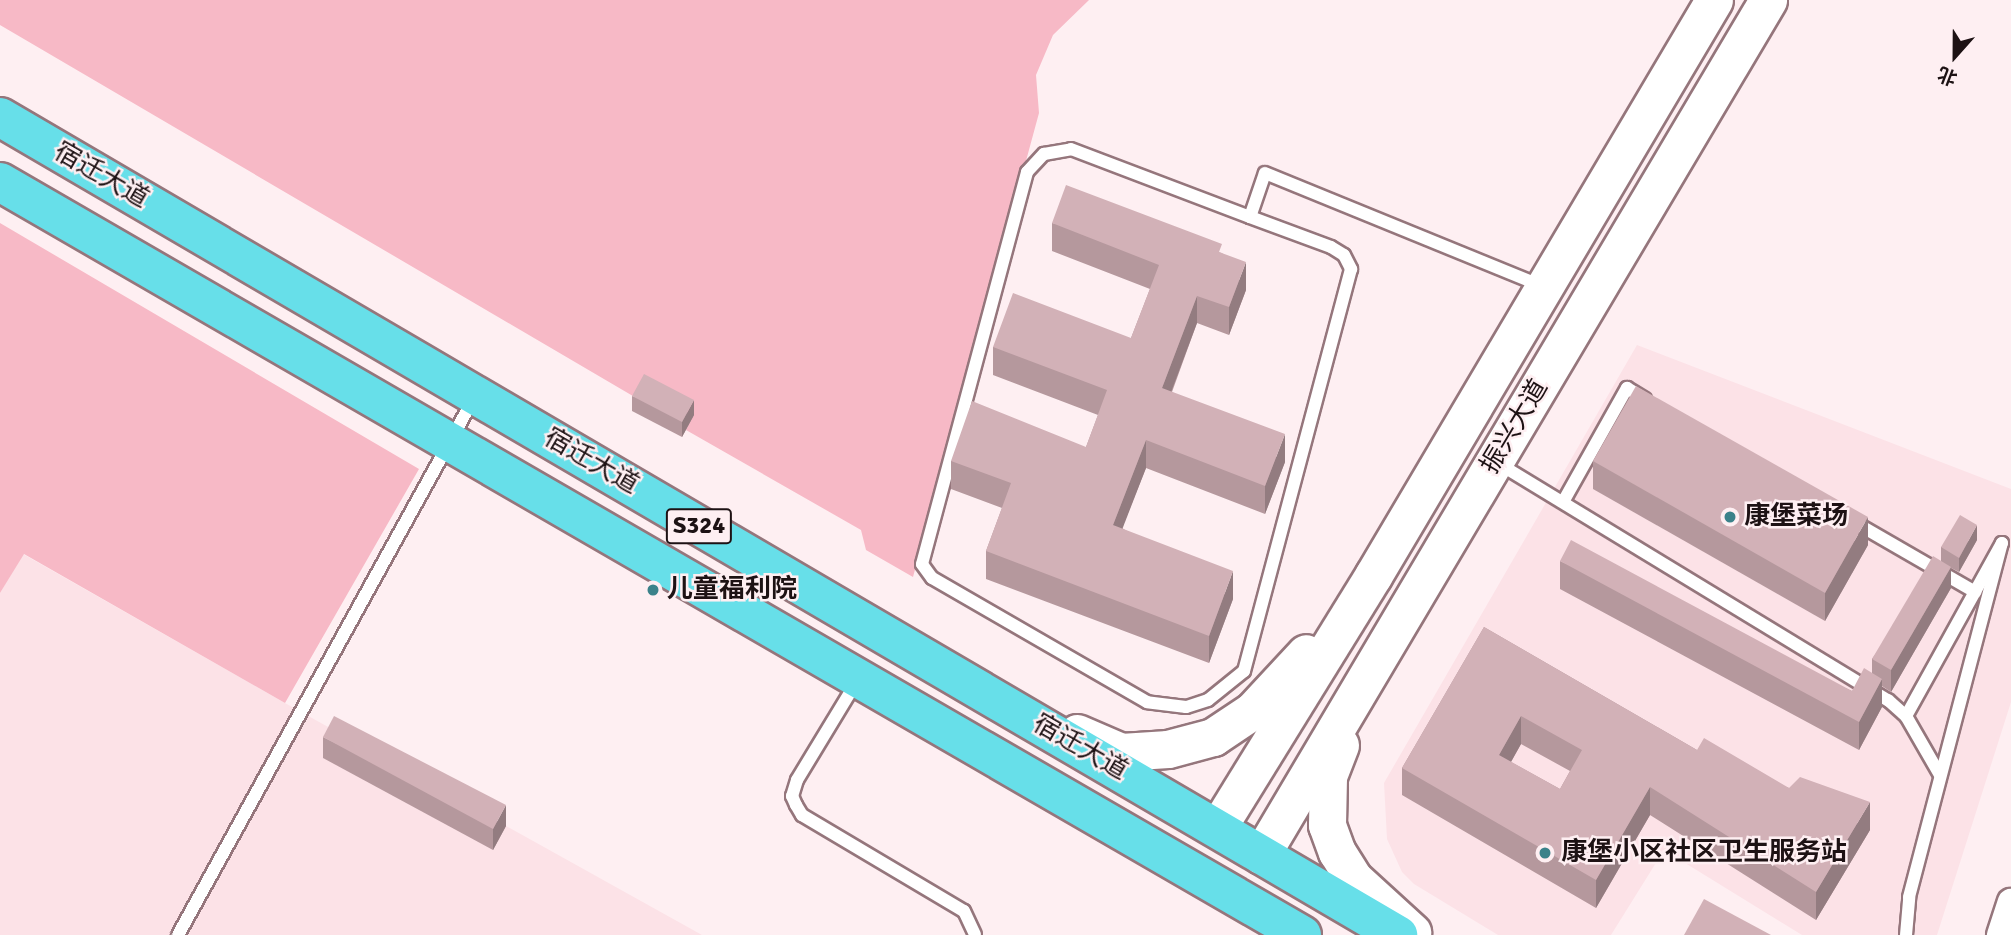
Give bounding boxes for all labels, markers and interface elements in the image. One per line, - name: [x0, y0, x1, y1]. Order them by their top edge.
- north arrow: [1920, 21, 1990, 91]
- text: 北: [1934, 61, 1961, 90]
- street label: 宿迁大道: [48, 136, 154, 216]
- street label: 振兴大道: [1475, 374, 1555, 480]
- street label: 宿迁大道: [538, 422, 644, 502]
- place label: 康堡菜场: [1744, 501, 1848, 533]
- road number: S324: [666, 505, 732, 546]
- marker: 康堡菜场: [1722, 509, 1738, 525]
- place label: 儿童福利院: [667, 574, 797, 606]
- marker: 儿童福利院: [645, 582, 661, 598]
- street label: 宿迁大道: [1027, 708, 1133, 788]
- place label: 康堡小区社区卫生服务站: [1561, 837, 1847, 869]
- marker: 康堡小区社区卫生服务站: [1535, 843, 1555, 863]

